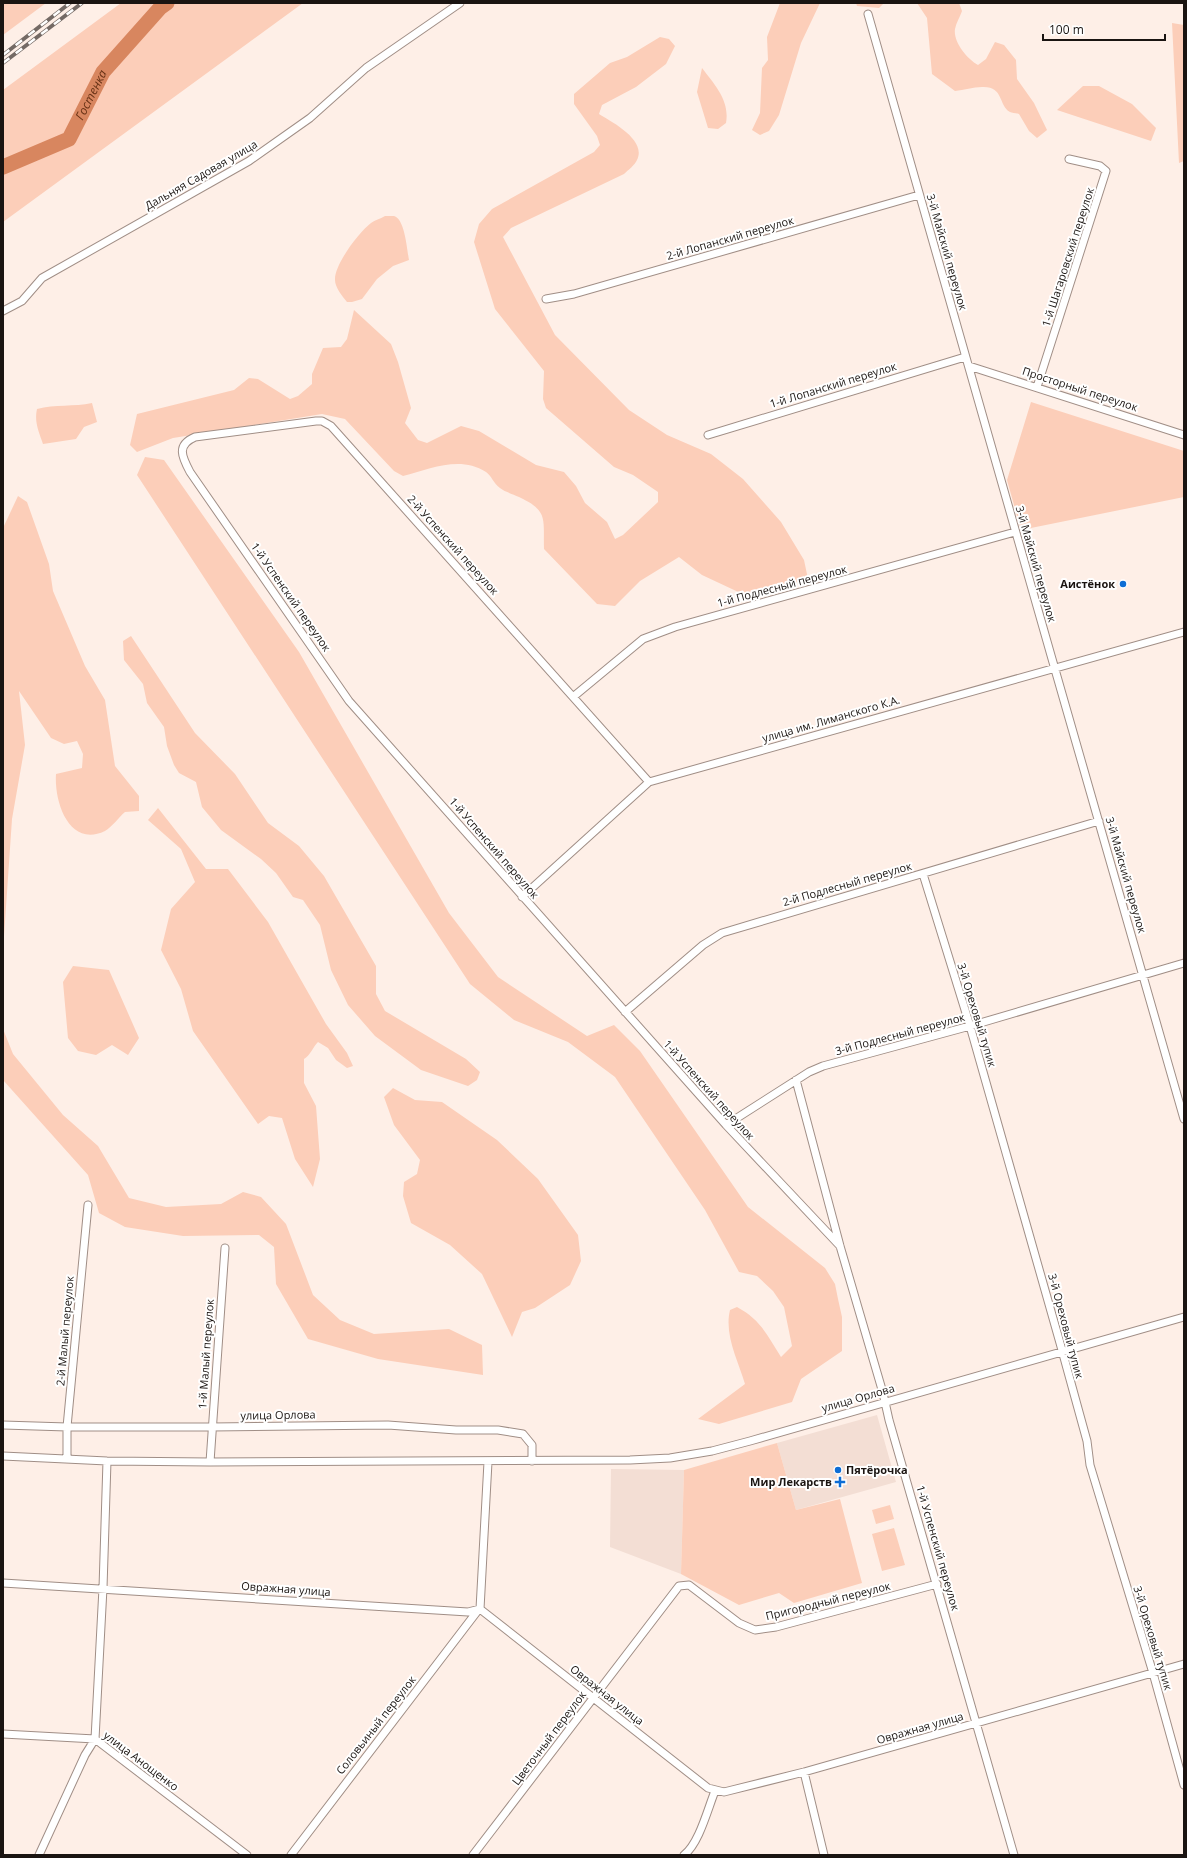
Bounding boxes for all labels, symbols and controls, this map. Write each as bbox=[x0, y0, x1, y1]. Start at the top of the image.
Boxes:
scale bar bbox=[1043, 16, 1165, 42]
text: 100 m bbox=[1049, 21, 1084, 38]
water label: Гостенка bbox=[71, 67, 111, 123]
street label: Дальняя Садовая улица bbox=[142, 136, 260, 213]
street label: 1-й Шагаровский переулок bbox=[1038, 185, 1097, 328]
street label: 3-й Майский переулок bbox=[924, 192, 971, 312]
street label: 2-й Лопанский переулок bbox=[664, 212, 796, 263]
street label: 1-й Лопанский переулок bbox=[768, 358, 898, 411]
street label: Просторный переулок bbox=[1021, 363, 1140, 414]
street label: 2-й Успенский переулок bbox=[404, 492, 502, 598]
street label: 3-й Майский переулок bbox=[1013, 504, 1060, 624]
street label: 1-й Успенский переулок bbox=[248, 539, 335, 654]
street label: 1-й Подлесный переулок bbox=[715, 561, 849, 610]
place label: Аистёнок bbox=[1060, 576, 1115, 591]
marker: Аистёнок bbox=[1118, 579, 1128, 589]
street label: улица им. Лиманского К.А. bbox=[760, 692, 902, 745]
street label: 1-й Успенский переулок bbox=[446, 794, 543, 902]
street label: 3-й Майский переулок bbox=[1103, 815, 1150, 935]
street label: 2-й Подлесный переулок bbox=[781, 858, 913, 909]
street label: 3-й Ореховый тупик bbox=[954, 961, 1001, 1069]
street label: 3-й Подлесный переулок bbox=[833, 1009, 967, 1058]
street label: 1-й Успенский переулок bbox=[660, 1037, 758, 1143]
street label: 3-й Ореховый тупик bbox=[1045, 1272, 1088, 1380]
street label: 2-й Малый переулок bbox=[52, 1275, 77, 1387]
street label: 1-й Малый переулок bbox=[194, 1298, 217, 1410]
street label: улица Орлова bbox=[820, 1380, 896, 1415]
street label: улица Орлова bbox=[240, 1406, 316, 1423]
place label: Пятёрочка bbox=[846, 1462, 908, 1477]
marker: Пятёрочка bbox=[833, 1465, 843, 1475]
place label: Мир Лекарств bbox=[750, 1474, 832, 1489]
marker: Мир Лекарств bbox=[835, 1477, 845, 1487]
street label: 1-й Успенский переулок bbox=[913, 1484, 964, 1612]
street label: Овражная улица bbox=[241, 1578, 331, 1599]
street label: Пригородный переулок bbox=[764, 1578, 892, 1623]
street label: 3-й Ореховый тупик bbox=[1130, 1584, 1177, 1692]
street label: Овражная улица bbox=[567, 1661, 647, 1728]
street label: Соловьиный переулок bbox=[332, 1672, 419, 1777]
street label: Цветочный переулок bbox=[508, 1687, 589, 1788]
street label: Овражная улица bbox=[875, 1708, 965, 1747]
street label: улица Анощенко bbox=[101, 1727, 182, 1794]

